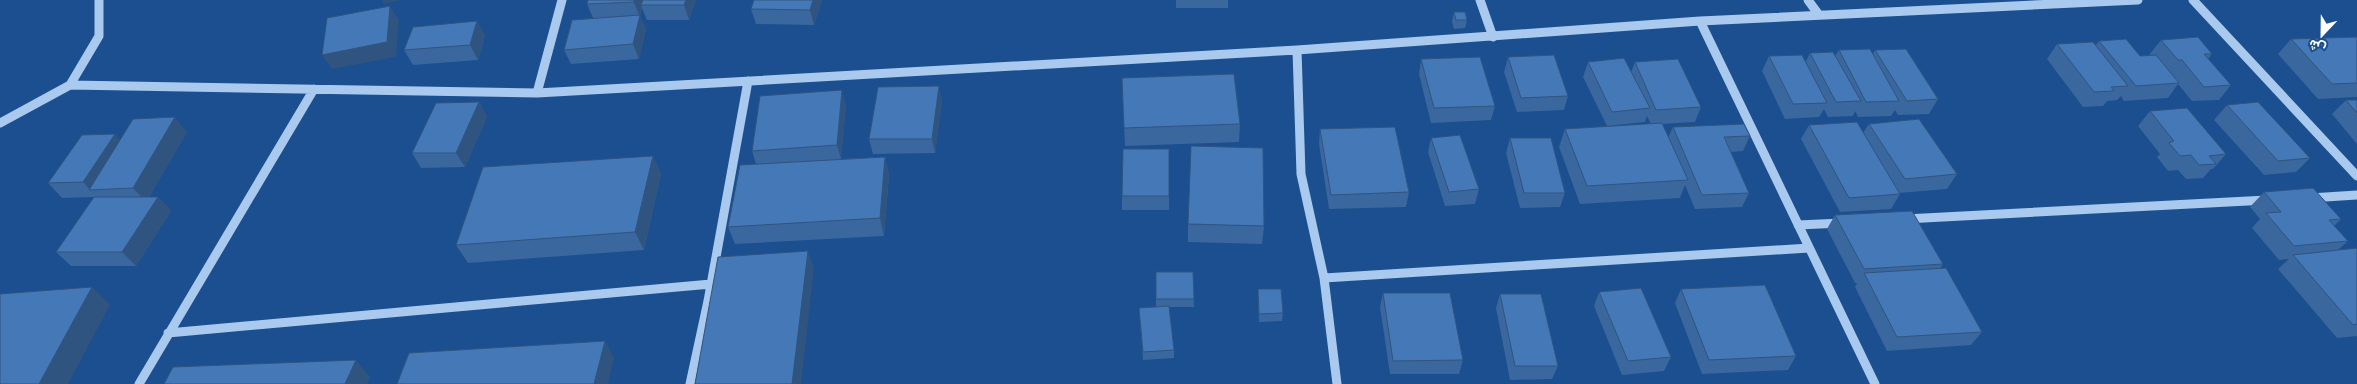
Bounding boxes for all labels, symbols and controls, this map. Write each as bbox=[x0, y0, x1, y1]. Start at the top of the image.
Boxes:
north arrow bbox=[2297, 10, 2347, 60]
text: ش bbox=[2306, 35, 2328, 59]

